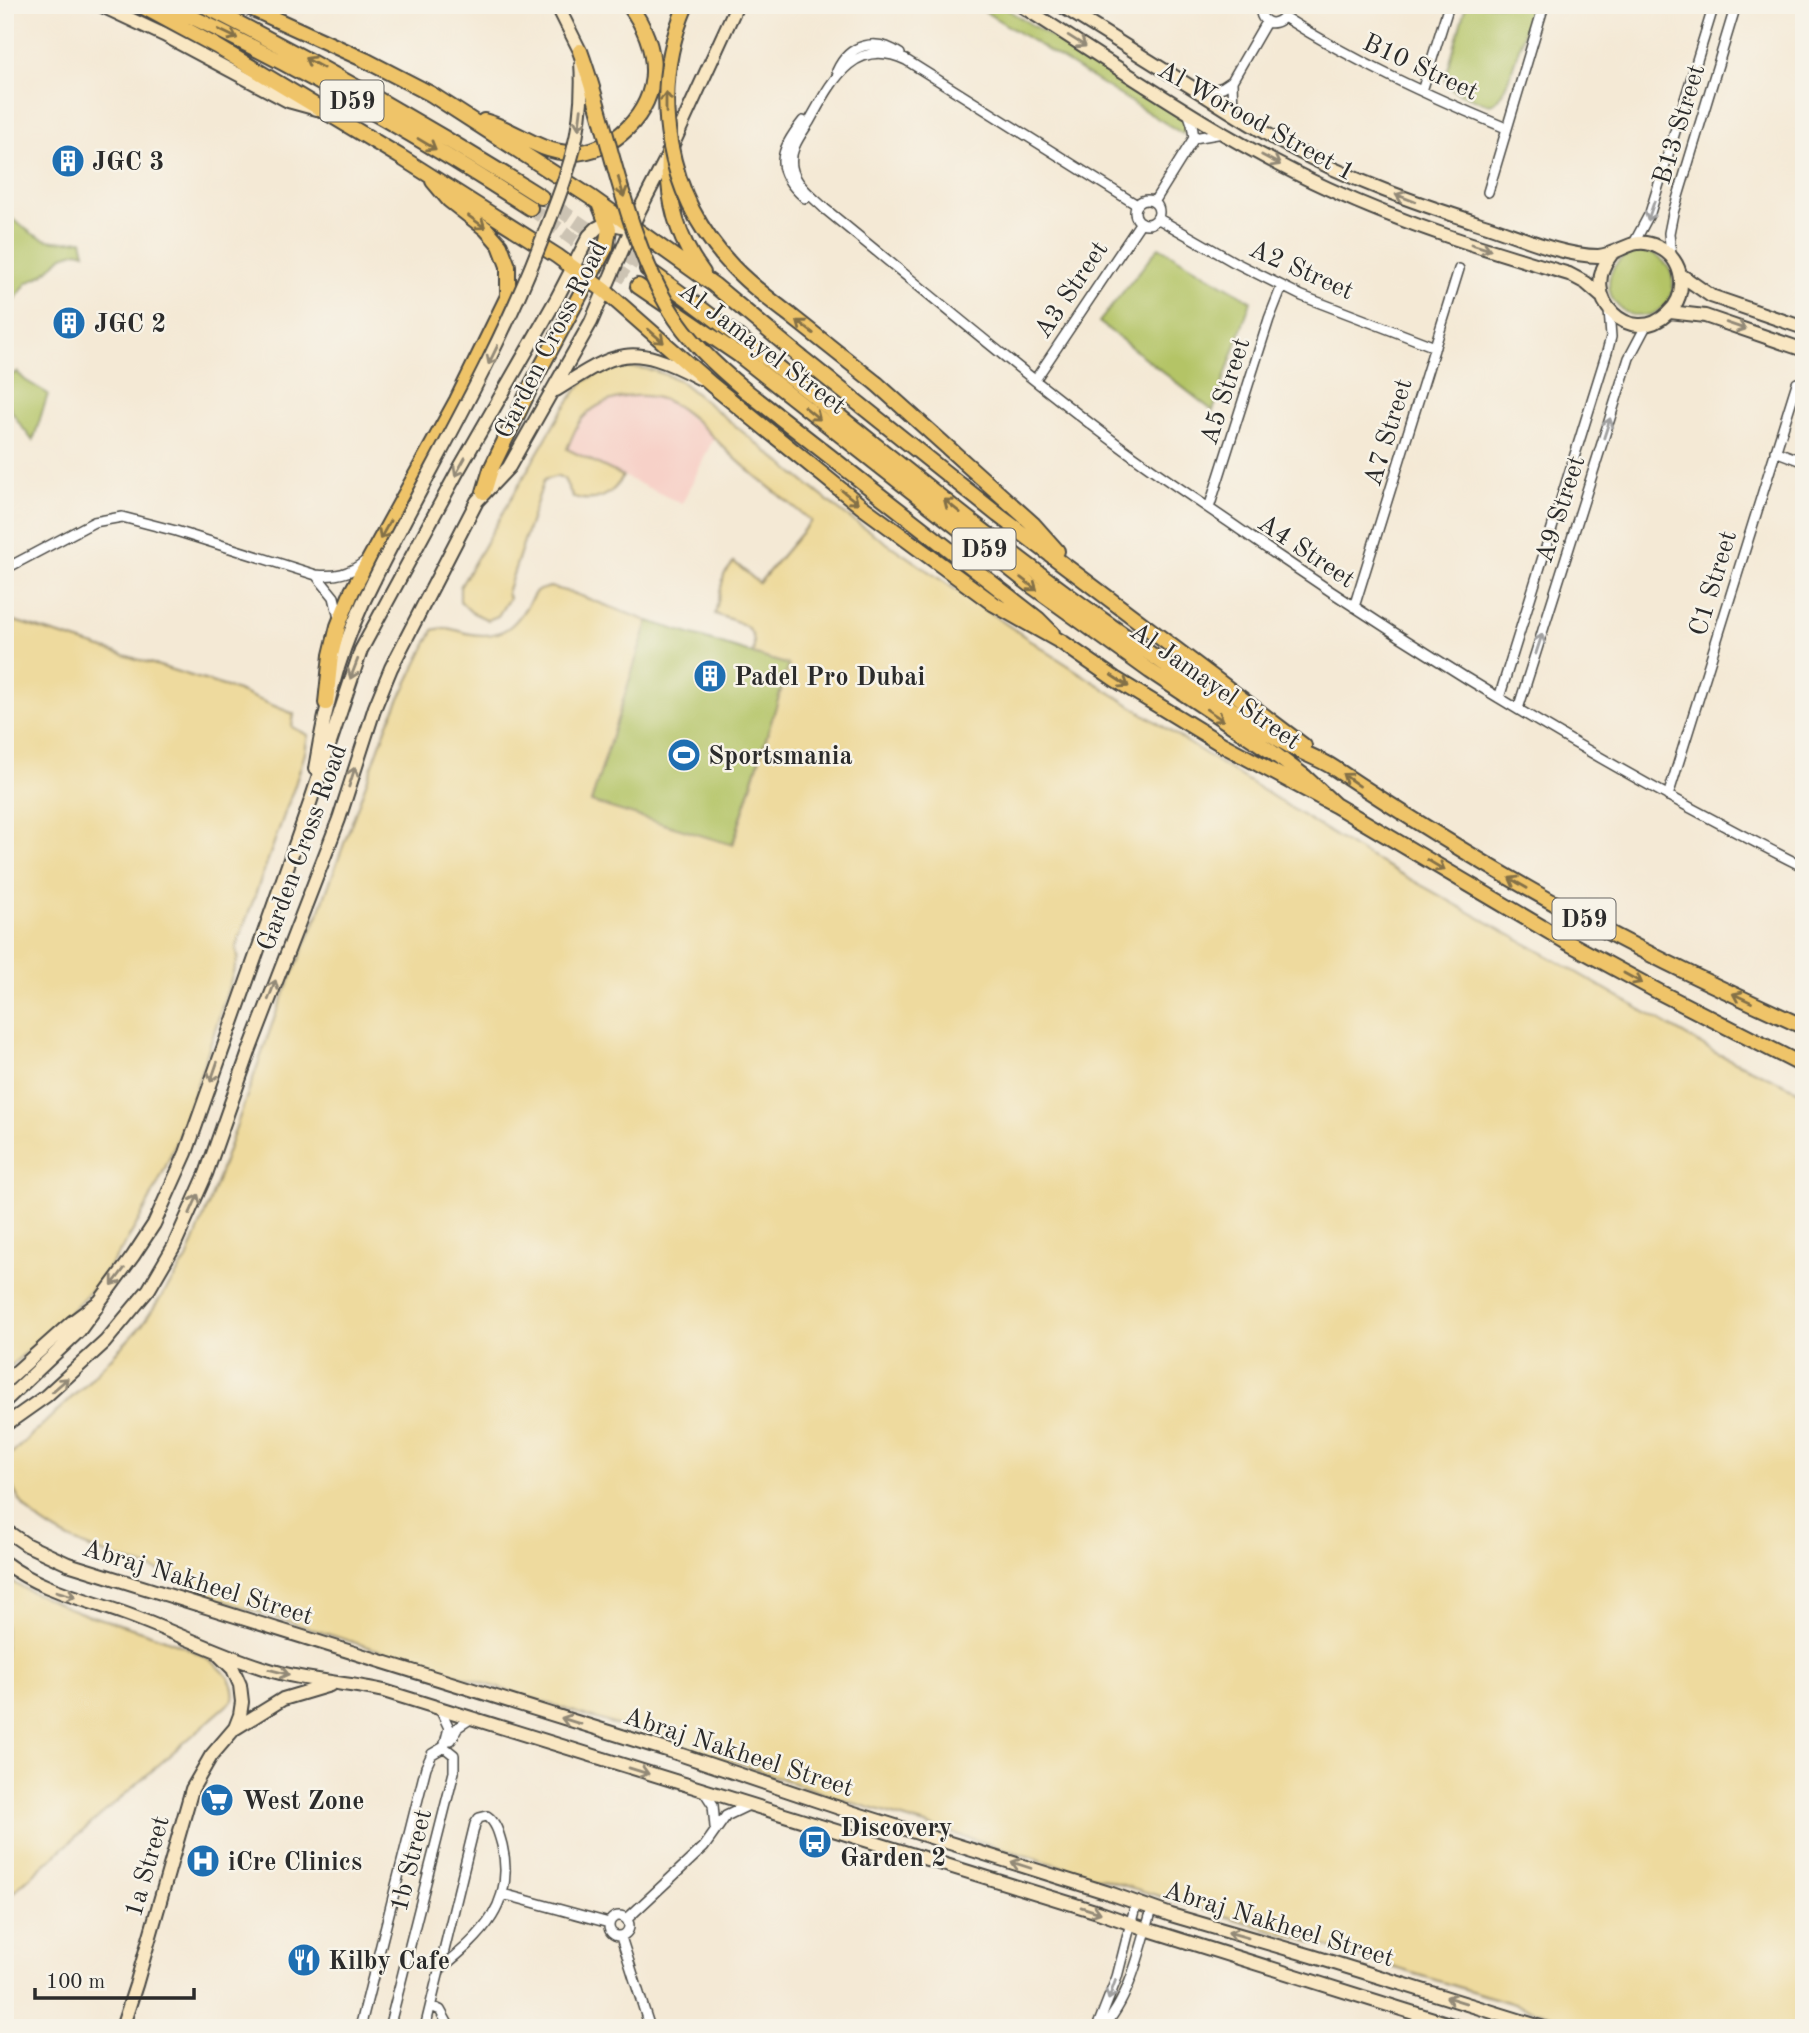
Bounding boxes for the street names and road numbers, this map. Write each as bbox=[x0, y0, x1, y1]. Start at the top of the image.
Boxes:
street label: B10 Street bbox=[1358, 30, 1482, 106]
street label: Al Worood Street 1 bbox=[1153, 57, 1359, 187]
street label: B13 Street bbox=[1649, 61, 1711, 188]
road number: D59 bbox=[320, 80, 384, 122]
street label: A2 Street bbox=[1245, 236, 1357, 305]
street label: Garden Cross Road bbox=[491, 237, 613, 443]
street label: A3 Street bbox=[1030, 237, 1114, 343]
street label: Al Jamayel Street bbox=[673, 277, 850, 420]
street label: A5 Street bbox=[1196, 335, 1255, 448]
street label: A7 Street bbox=[1360, 376, 1418, 490]
street label: A9 Street bbox=[1531, 453, 1590, 566]
street label: A4 Street bbox=[1253, 510, 1359, 594]
road number: D59 bbox=[953, 528, 1016, 570]
street label: C1 Street bbox=[1686, 528, 1742, 639]
street label: Al Jamayel Street bbox=[1125, 618, 1305, 755]
street label: Garden Cross Road bbox=[253, 741, 352, 954]
road number: D59 bbox=[1552, 898, 1616, 939]
street label: Abraj Nakheel Street bbox=[79, 1535, 316, 1630]
street label: Abraj Nakheel Street bbox=[620, 1703, 856, 1802]
street label: 1b Street bbox=[387, 1807, 437, 1914]
street label: 1a Street bbox=[121, 1813, 175, 1920]
street label: Abraj Nakheel Street bbox=[1160, 1877, 1397, 1972]

